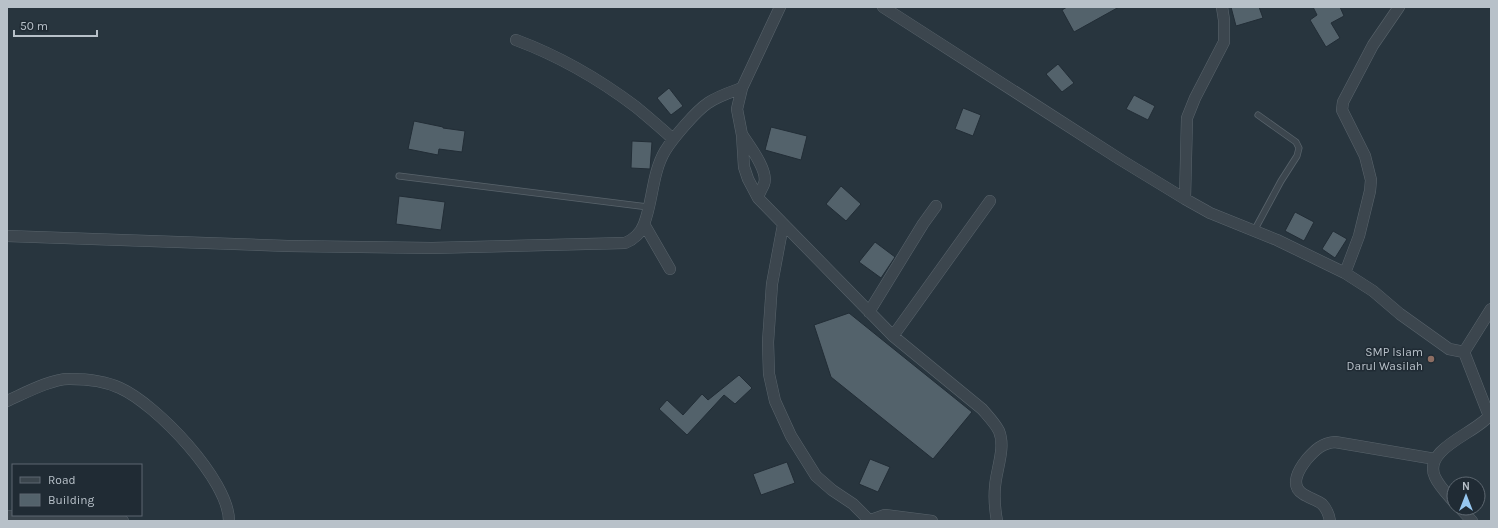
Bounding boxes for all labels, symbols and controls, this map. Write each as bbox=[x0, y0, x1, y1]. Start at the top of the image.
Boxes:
scale bar bbox=[14, 12, 97, 38]
text: 50 m bbox=[20, 19, 48, 33]
place label: SMP Islam Darul Wasilah bbox=[1347, 345, 1423, 373]
marker: SMP Islam Darul Wasilah bbox=[1426, 354, 1436, 364]
legend bbox=[12, 464, 142, 516]
text: Road bbox=[48, 473, 76, 487]
north arrow bbox=[1446, 476, 1486, 516]
text: N bbox=[1462, 480, 1470, 493]
text: Building bbox=[48, 493, 95, 507]

